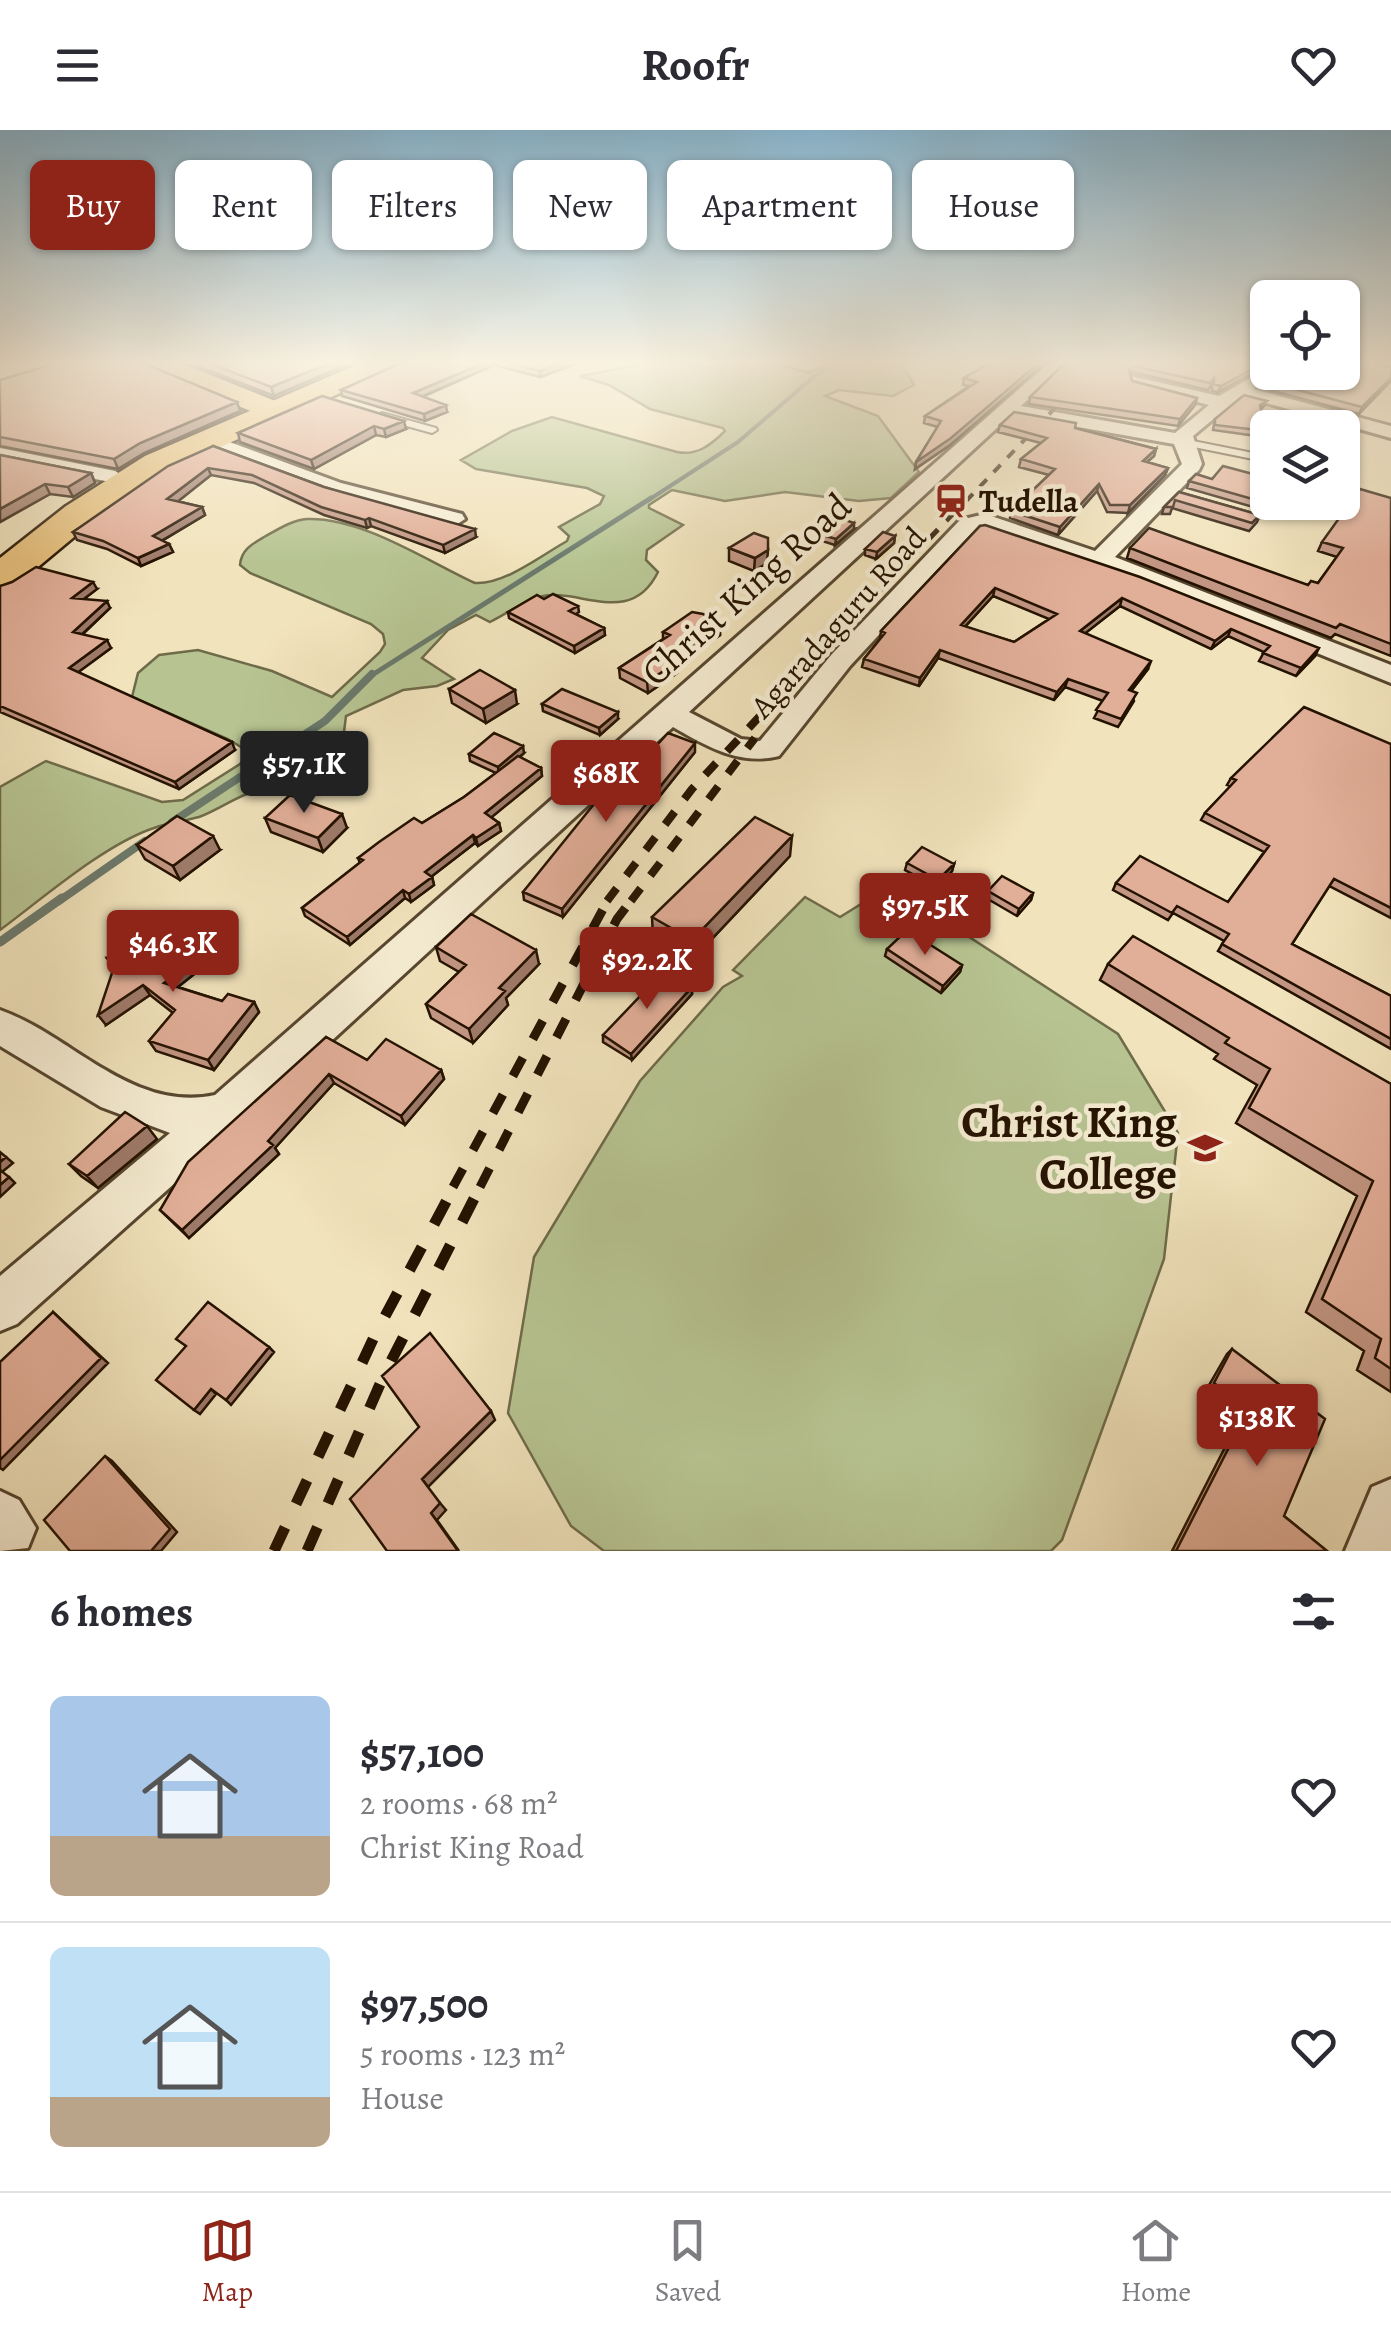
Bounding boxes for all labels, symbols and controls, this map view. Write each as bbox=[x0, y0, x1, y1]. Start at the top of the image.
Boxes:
text: Roofr bbox=[642, 34, 749, 96]
icon: menu bbox=[50, 38, 105, 93]
icon: heart bbox=[1286, 38, 1341, 93]
chip: Buy bbox=[30, 160, 155, 250]
chip: Rent bbox=[175, 160, 312, 250]
chip: Filters bbox=[332, 160, 493, 250]
chip: New bbox=[513, 160, 647, 250]
chip: Apartment bbox=[667, 160, 892, 250]
chip: House bbox=[912, 160, 1074, 250]
map controls bbox=[1250, 280, 1360, 520]
button: locate bbox=[1250, 280, 1360, 390]
button: layers bbox=[1250, 410, 1360, 520]
place label: Tudella bbox=[979, 479, 1079, 523]
street label: Christ King Road bbox=[630, 480, 863, 697]
station icon: Tudella bbox=[932, 482, 970, 520]
street label: Agaradaguru Road bbox=[739, 516, 937, 728]
pin: $57.1K bbox=[223, 731, 385, 816]
pin: $68K bbox=[547, 740, 665, 825]
text: $57.1K bbox=[262, 741, 346, 785]
text: $68K bbox=[573, 750, 639, 794]
pin: $97.5K bbox=[844, 873, 1006, 958]
text: $97.5K bbox=[882, 883, 968, 927]
pin: $46.3K bbox=[92, 910, 254, 995]
text: $46.3K bbox=[129, 920, 217, 964]
pin: $92.2K bbox=[566, 927, 728, 1012]
text: $92.2K bbox=[602, 937, 692, 981]
place label: Christ King College bbox=[961, 1091, 1177, 1205]
school or university icon: Christ King College bbox=[1186, 1129, 1224, 1167]
pin: $138K bbox=[1187, 1384, 1327, 1469]
text: $138K bbox=[1219, 1394, 1295, 1438]
text: 6 homes bbox=[50, 1583, 193, 1640]
icon: filters bbox=[1286, 1584, 1341, 1639]
text: $57,100 bbox=[360, 1724, 484, 1781]
icon: home bbox=[130, 1736, 250, 1856]
icon: heart bbox=[1286, 1769, 1341, 1824]
text: 2 rooms · 68 m² bbox=[360, 1781, 558, 1825]
text: Christ King Road bbox=[360, 1825, 584, 1869]
text: $97,500 bbox=[360, 1975, 488, 2032]
icon: home bbox=[130, 1987, 250, 2107]
icon: heart bbox=[1286, 2020, 1341, 2075]
text: 5 rooms · 123 m² bbox=[360, 2032, 565, 2076]
text: House bbox=[360, 2076, 444, 2120]
tab: Map bbox=[200, 2213, 255, 2311]
tab: Saved bbox=[655, 2213, 721, 2311]
tab: Home bbox=[1121, 2213, 1191, 2311]

